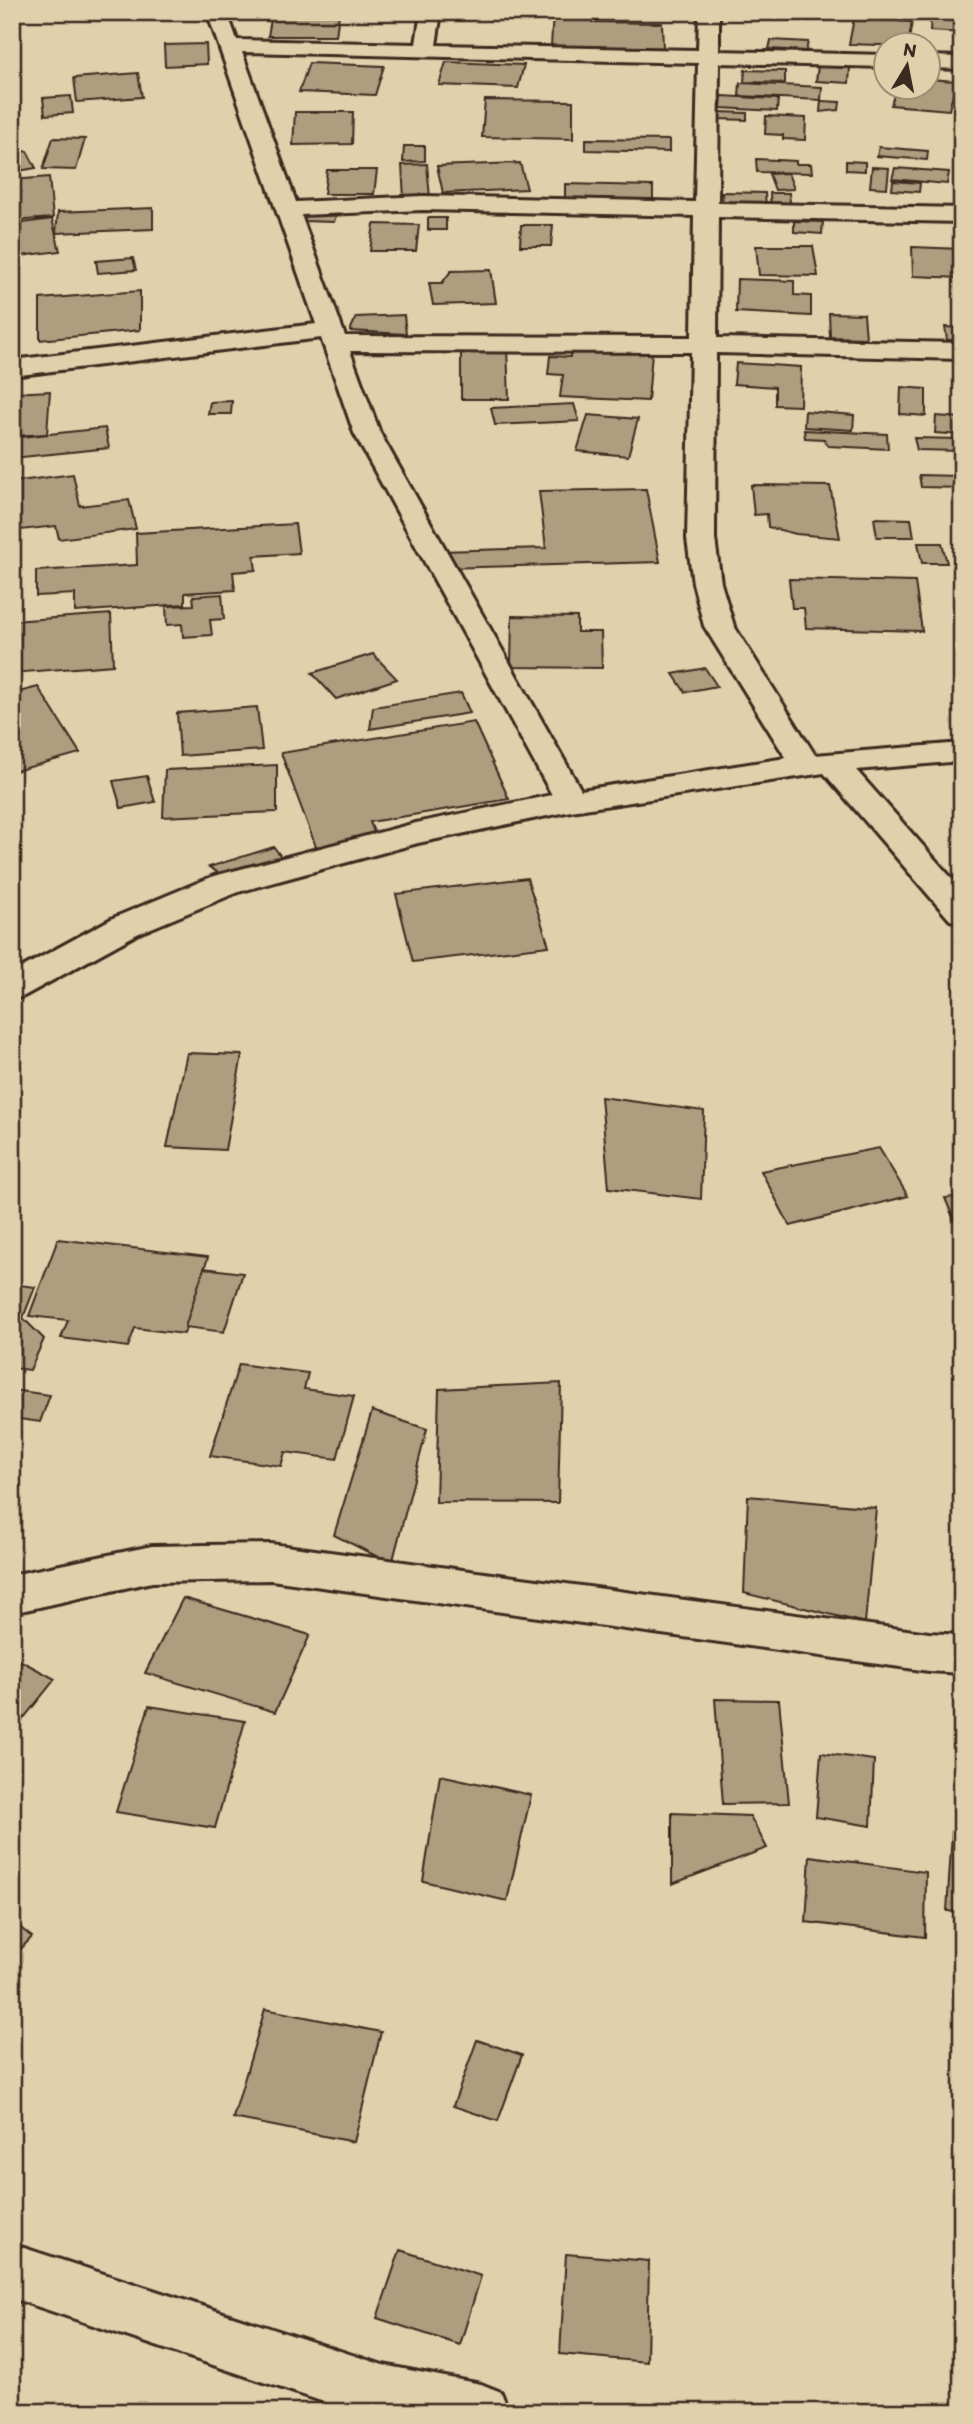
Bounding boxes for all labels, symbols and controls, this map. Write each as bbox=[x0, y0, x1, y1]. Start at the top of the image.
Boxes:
north arrow bbox=[872, 32, 942, 102]
text: N bbox=[902, 37, 918, 62]

